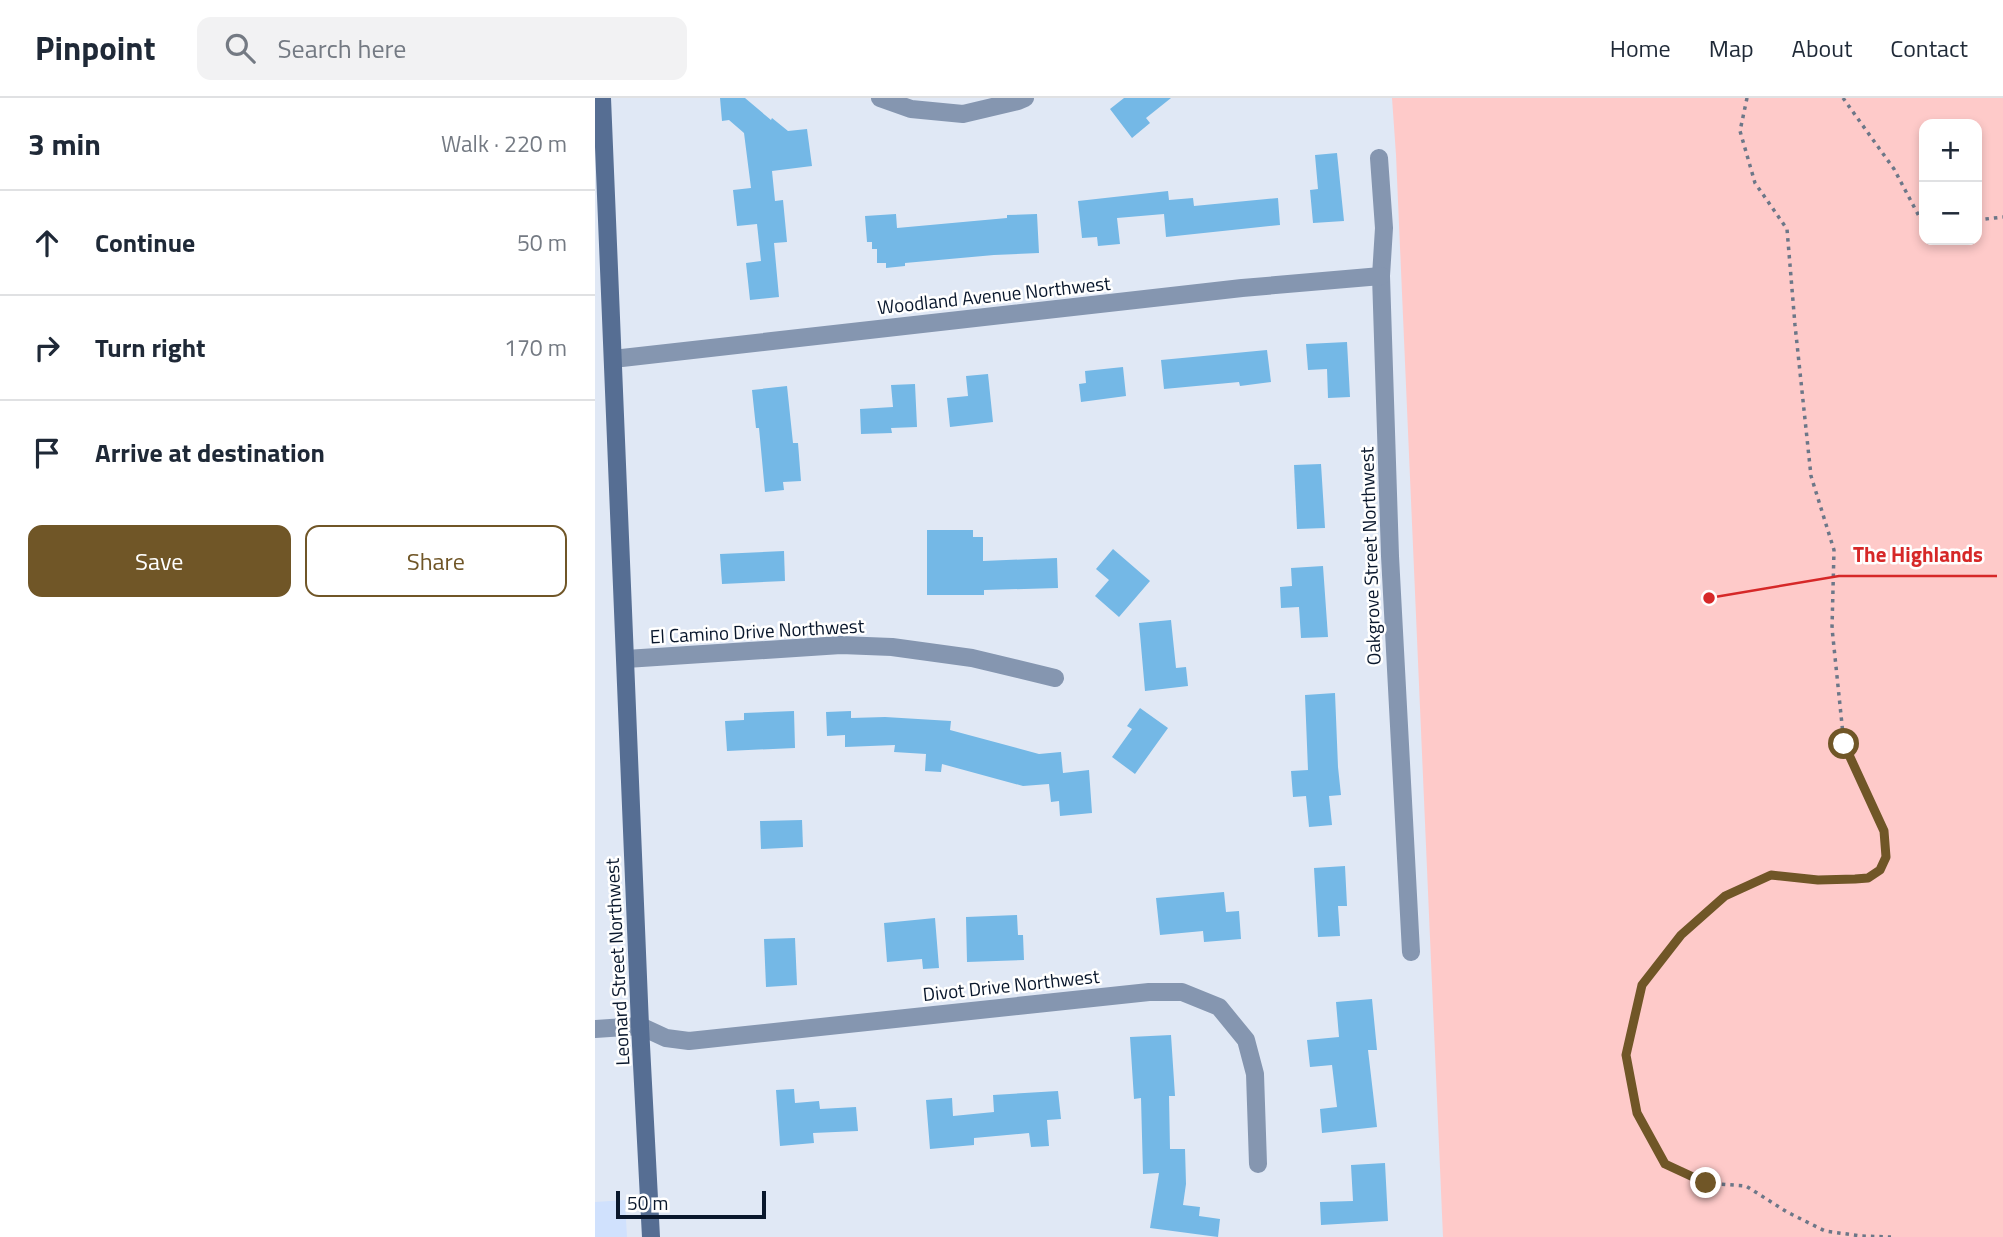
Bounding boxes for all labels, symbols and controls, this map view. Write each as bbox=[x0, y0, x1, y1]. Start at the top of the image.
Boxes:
search box bbox=[197, 17, 687, 80]
text: Pinpoint bbox=[35, 23, 155, 73]
icon: search bbox=[221, 29, 259, 67]
text: Search here bbox=[277, 29, 406, 68]
text: Home bbox=[1610, 30, 1671, 66]
text: Map bbox=[1709, 30, 1754, 66]
text: About bbox=[1792, 30, 1852, 66]
text: Contact bbox=[1890, 30, 1968, 66]
map controls bbox=[1919, 119, 1982, 245]
button: + bbox=[1919, 119, 1982, 182]
text: 3 min bbox=[28, 121, 101, 167]
text: Walk · 220 m bbox=[441, 126, 567, 161]
button: − bbox=[1919, 182, 1982, 245]
text: Continue bbox=[95, 223, 195, 262]
icon: ahead bbox=[28, 224, 66, 262]
text: 50 m bbox=[517, 225, 567, 260]
street label: Woodland Avenue Northwest bbox=[876, 268, 1112, 321]
text: Turn right bbox=[95, 328, 206, 367]
icon: right bbox=[28, 329, 66, 367]
text: 170 m bbox=[504, 330, 567, 365]
text: Arrive at destination bbox=[95, 433, 325, 472]
icon: arrive bbox=[28, 434, 66, 472]
street label: Oakgrove Street Northwest bbox=[1351, 446, 1388, 666]
button: Save bbox=[28, 525, 291, 597]
button: Share bbox=[305, 525, 567, 597]
callout: The Highlands bbox=[1839, 534, 1997, 576]
text: The Highlands bbox=[1853, 538, 1983, 570]
street label: El Camino Drive Northwest bbox=[649, 610, 865, 651]
route start bbox=[1828, 728, 1859, 759]
street label: Leonard Street Northwest bbox=[597, 857, 636, 1066]
street label: Divot Drive Northwest bbox=[921, 961, 1101, 1008]
route end bbox=[1690, 1167, 1721, 1198]
scale bar bbox=[616, 1188, 767, 1220]
text: 50 m bbox=[627, 1188, 668, 1217]

